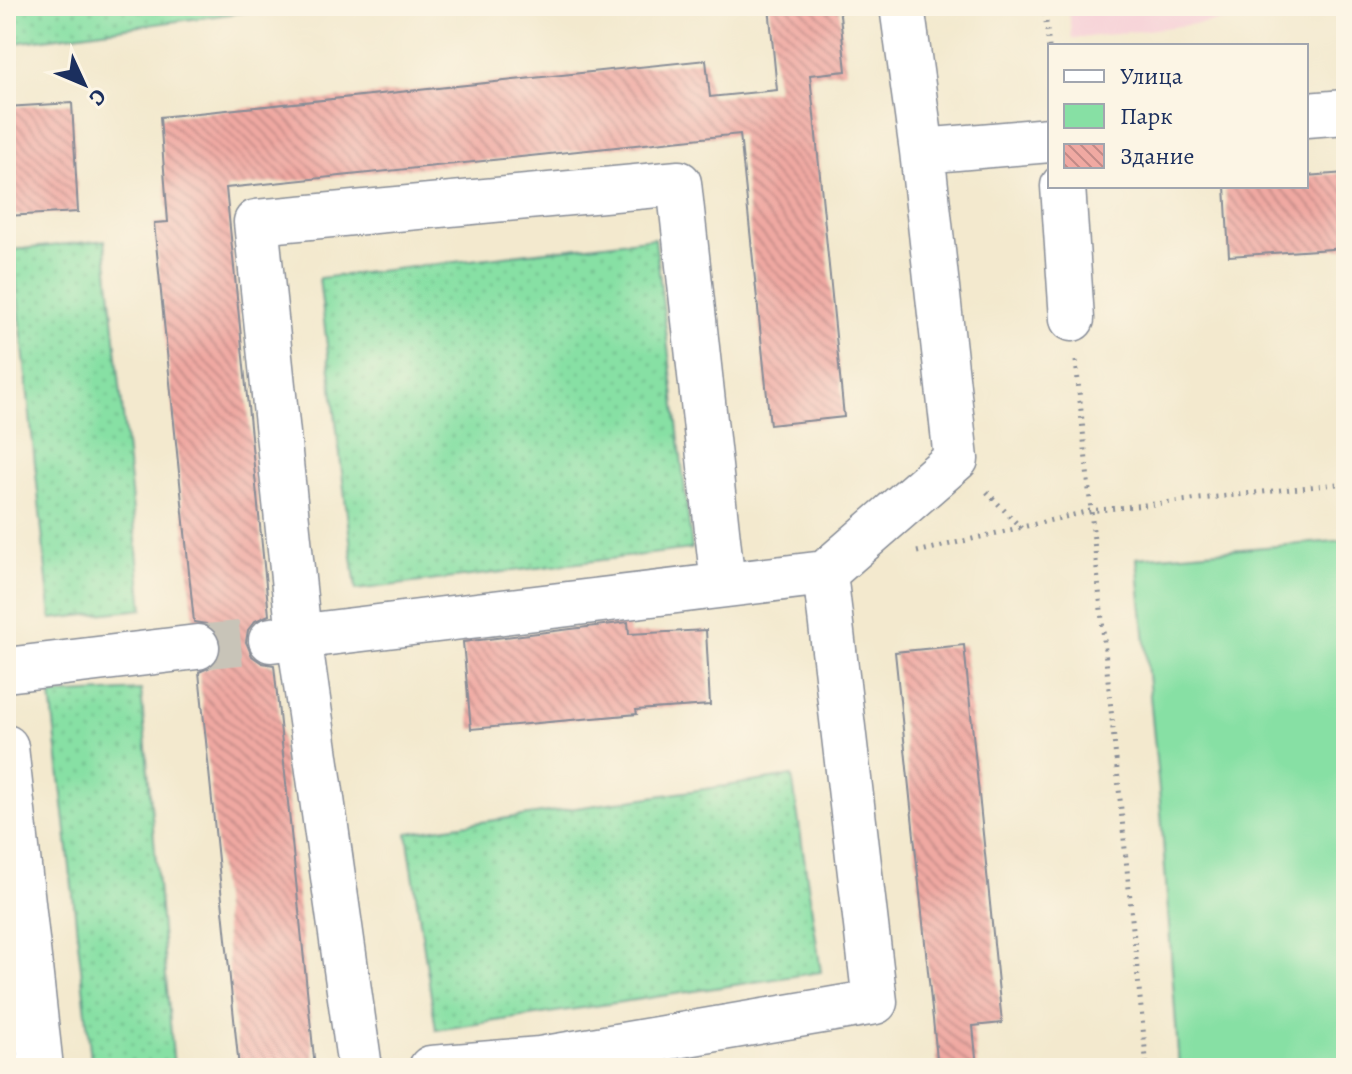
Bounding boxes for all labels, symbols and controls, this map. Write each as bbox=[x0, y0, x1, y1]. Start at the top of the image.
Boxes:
north arrow bbox=[44, 44, 124, 124]
legend bbox=[1048, 44, 1308, 188]
text: Улица bbox=[1120, 60, 1183, 92]
text: С bbox=[82, 82, 113, 112]
text: Парк bbox=[1120, 100, 1173, 132]
text: Здание bbox=[1120, 140, 1195, 172]

